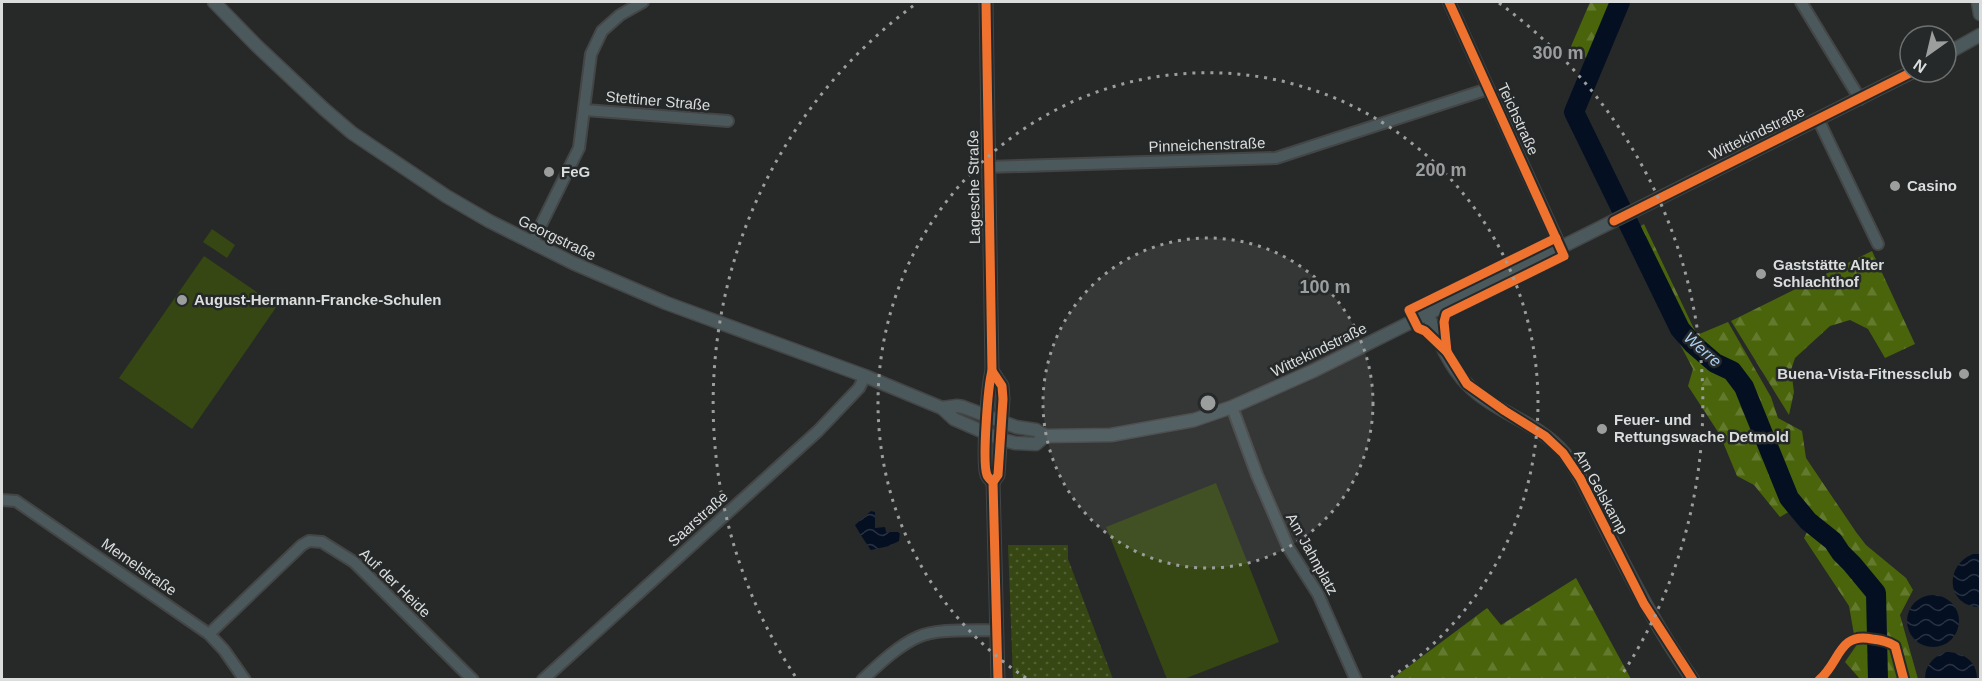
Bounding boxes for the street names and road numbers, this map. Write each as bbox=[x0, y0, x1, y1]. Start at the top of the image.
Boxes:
street label: Teichstraße bbox=[1494, 80, 1543, 158]
street label: Stettiner Straße bbox=[605, 87, 711, 114]
street label: Wittekindstraße bbox=[1706, 102, 1807, 163]
street label: Lagesche Straße bbox=[964, 130, 983, 244]
street label: Pinneichenstraße bbox=[1148, 134, 1266, 155]
street label: Georgstraße bbox=[516, 211, 599, 264]
street label: Wittekindstraße bbox=[1268, 319, 1369, 380]
street label: Am Gelskamp bbox=[1571, 446, 1632, 537]
street label: Saarstraße bbox=[664, 487, 731, 550]
street label: Am Jahnplatz bbox=[1283, 510, 1342, 598]
street label: Memelstraße bbox=[99, 535, 180, 599]
street label: Auf der Heide bbox=[356, 545, 434, 621]

